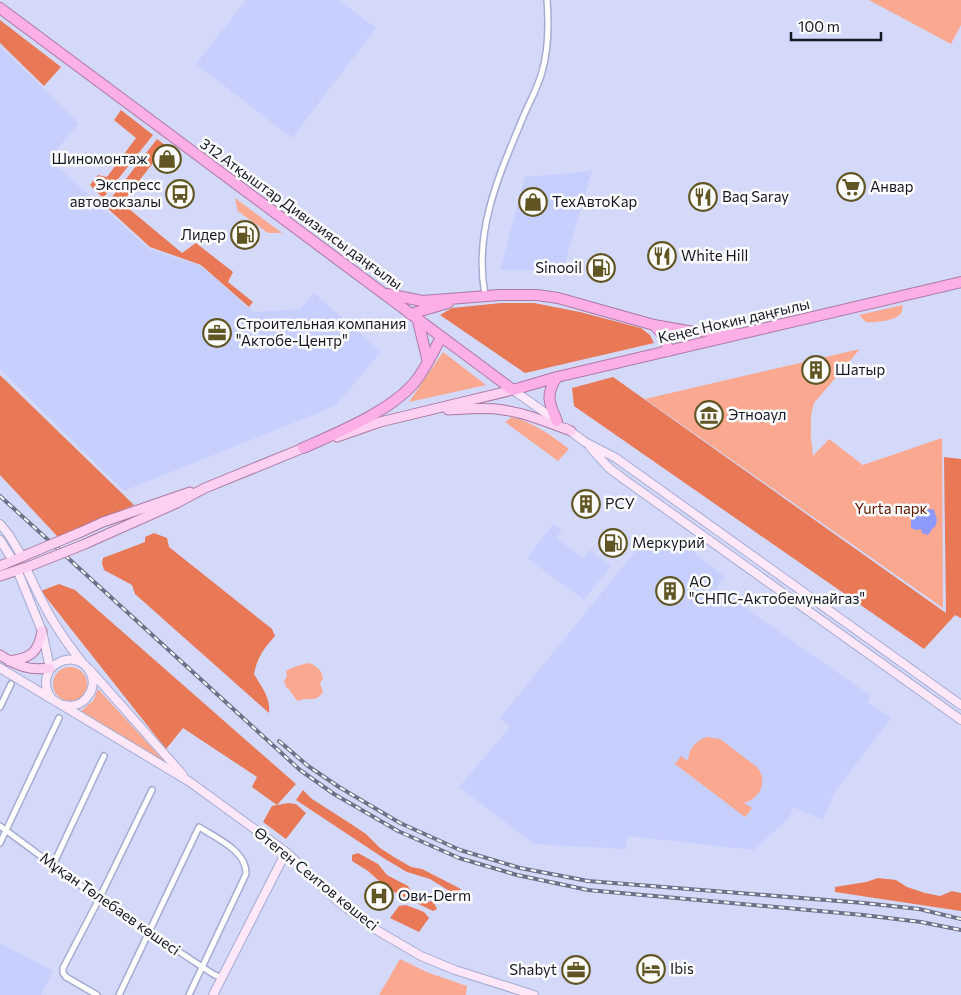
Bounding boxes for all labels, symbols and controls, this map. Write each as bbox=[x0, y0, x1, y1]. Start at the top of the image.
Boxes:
scale bar bbox=[791, 10, 881, 42]
text: 100 m bbox=[798, 17, 840, 35]
street label: 312 Атқыштар Дивизиясы даңғылы bbox=[197, 134, 406, 293]
shop icon: Шиномонтаж bbox=[152, 144, 182, 174]
place label: Шиномонтаж bbox=[51, 149, 148, 167]
supermarket icon: Анвар bbox=[836, 172, 866, 202]
place label: Экспресс автовокзалы bbox=[70, 175, 161, 210]
place label: Анвар bbox=[870, 177, 913, 195]
bus stop icon: Экспресс автовокзалы bbox=[165, 179, 195, 209]
restaurant icon: Baq Saray bbox=[688, 182, 718, 212]
shop icon: ТехАвтоКар bbox=[518, 187, 548, 217]
place label: Baq Saray bbox=[722, 187, 789, 205]
place label: ТехАвтоКар bbox=[552, 192, 637, 210]
fuel station icon: Лидер bbox=[230, 220, 260, 250]
place label: Лидер bbox=[181, 225, 226, 243]
restaurant icon: White Hill bbox=[647, 241, 677, 271]
place label: White Hill bbox=[681, 246, 748, 264]
fuel station icon: Sinooil bbox=[586, 253, 616, 283]
place label: Sinooil bbox=[535, 258, 582, 276]
street label: Кеңес Нокин даңғылы bbox=[656, 294, 811, 346]
place label: Строительная компания "Актобе-Центр" bbox=[236, 314, 406, 349]
office icon: Строительная компания "Актобе-Центр" bbox=[202, 318, 232, 348]
building icon: Шатыр bbox=[801, 355, 831, 385]
place label: Шатыр bbox=[835, 360, 885, 378]
museum icon: Этноаул bbox=[694, 400, 724, 430]
place label: Этноаул bbox=[728, 405, 786, 423]
building icon: РСУ bbox=[571, 489, 601, 519]
place label: РСУ bbox=[605, 494, 635, 512]
park label: Yurta парк bbox=[854, 499, 928, 517]
fuel station icon: Меркурий bbox=[598, 528, 628, 558]
place label: Меркурий bbox=[632, 533, 705, 551]
place label: АО "СНПС-Актобемунайгаз" bbox=[689, 572, 865, 607]
building icon: АО "СНПС-Актобемунайгаз" bbox=[655, 576, 685, 606]
street label: Өтеген Сеитов көшесі bbox=[251, 823, 382, 934]
street label: Мұқан Төлебаев көшесі bbox=[37, 848, 184, 958]
hospital icon: Ови-Derm bbox=[364, 881, 394, 911]
place label: Ови-Derm bbox=[398, 886, 471, 904]
hotel icon: Ibis bbox=[636, 954, 666, 984]
office icon: Shabyt bbox=[561, 955, 591, 985]
place label: Ibis bbox=[670, 959, 694, 977]
place label: Shabyt bbox=[509, 960, 557, 978]

